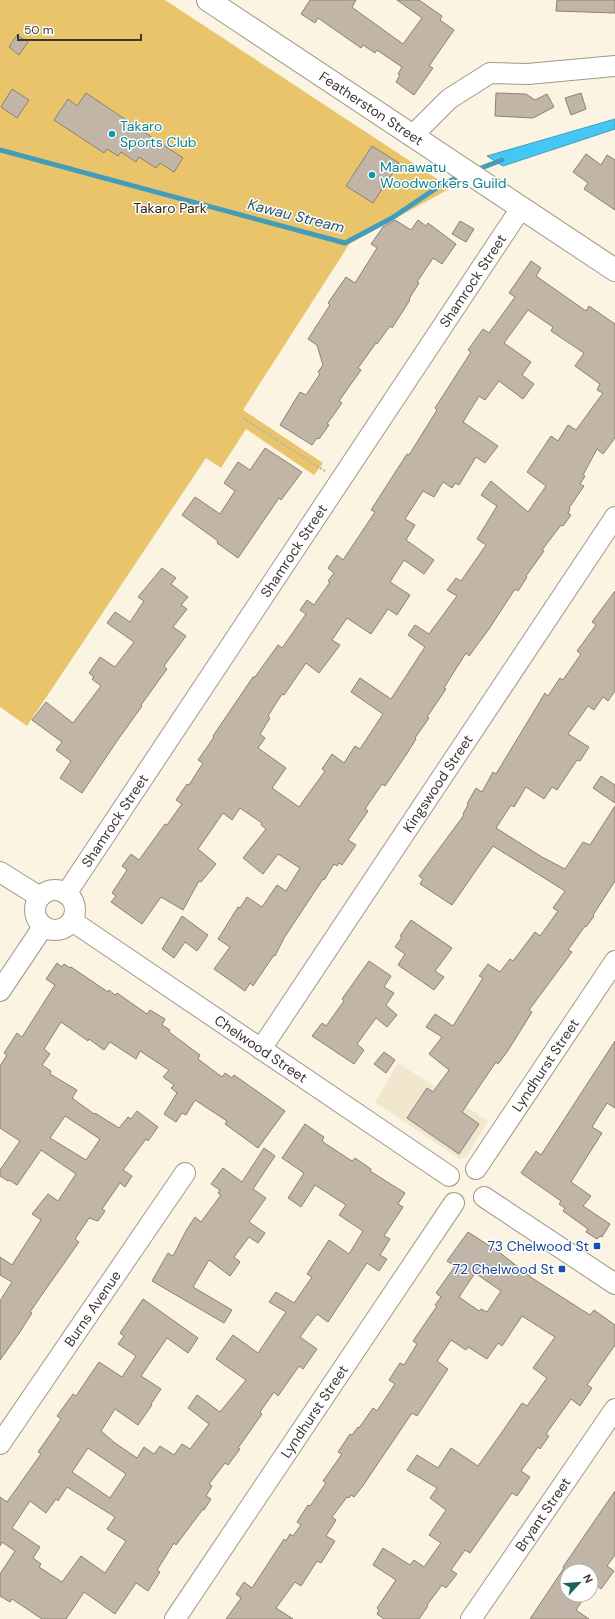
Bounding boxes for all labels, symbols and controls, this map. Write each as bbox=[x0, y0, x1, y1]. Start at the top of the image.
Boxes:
scale bar bbox=[18, 16, 141, 42]
text: 50 m bbox=[24, 22, 53, 38]
street label: Featherston Street bbox=[316, 67, 427, 149]
place label: Takaro Sports Club bbox=[120, 117, 197, 151]
marker: Takaro Sports Club bbox=[107, 129, 117, 139]
place label: Manawatu Woodworkers Guild bbox=[380, 158, 506, 192]
marker: Manawatu Woodworkers Guild bbox=[367, 170, 377, 180]
water label: Kawau Stream bbox=[245, 194, 347, 238]
park label: Takaro Park bbox=[133, 199, 207, 217]
street label: Shamrock Street bbox=[435, 231, 510, 331]
street label: Shamrock Street bbox=[256, 501, 331, 601]
street label: Kingswood Street bbox=[399, 731, 477, 836]
street label: Shamrock Street bbox=[77, 771, 152, 871]
street label: Chelwood Street bbox=[211, 1011, 311, 1087]
street label: Lyndhurst Street bbox=[508, 1015, 583, 1115]
place label: 73 Chelwood St bbox=[488, 1237, 589, 1255]
marker: 73 Chelwood St bbox=[592, 1241, 602, 1251]
place label: 72 Chelwood St bbox=[453, 1260, 554, 1278]
marker: 72 Chelwood St bbox=[557, 1264, 567, 1274]
street label: Burns Avenue bbox=[60, 1267, 125, 1350]
street label: Lyndhurst Street bbox=[277, 1361, 352, 1461]
street label: Bryant Street bbox=[511, 1474, 574, 1555]
north arrow bbox=[559, 1563, 599, 1603]
text: N bbox=[580, 1572, 596, 1585]

